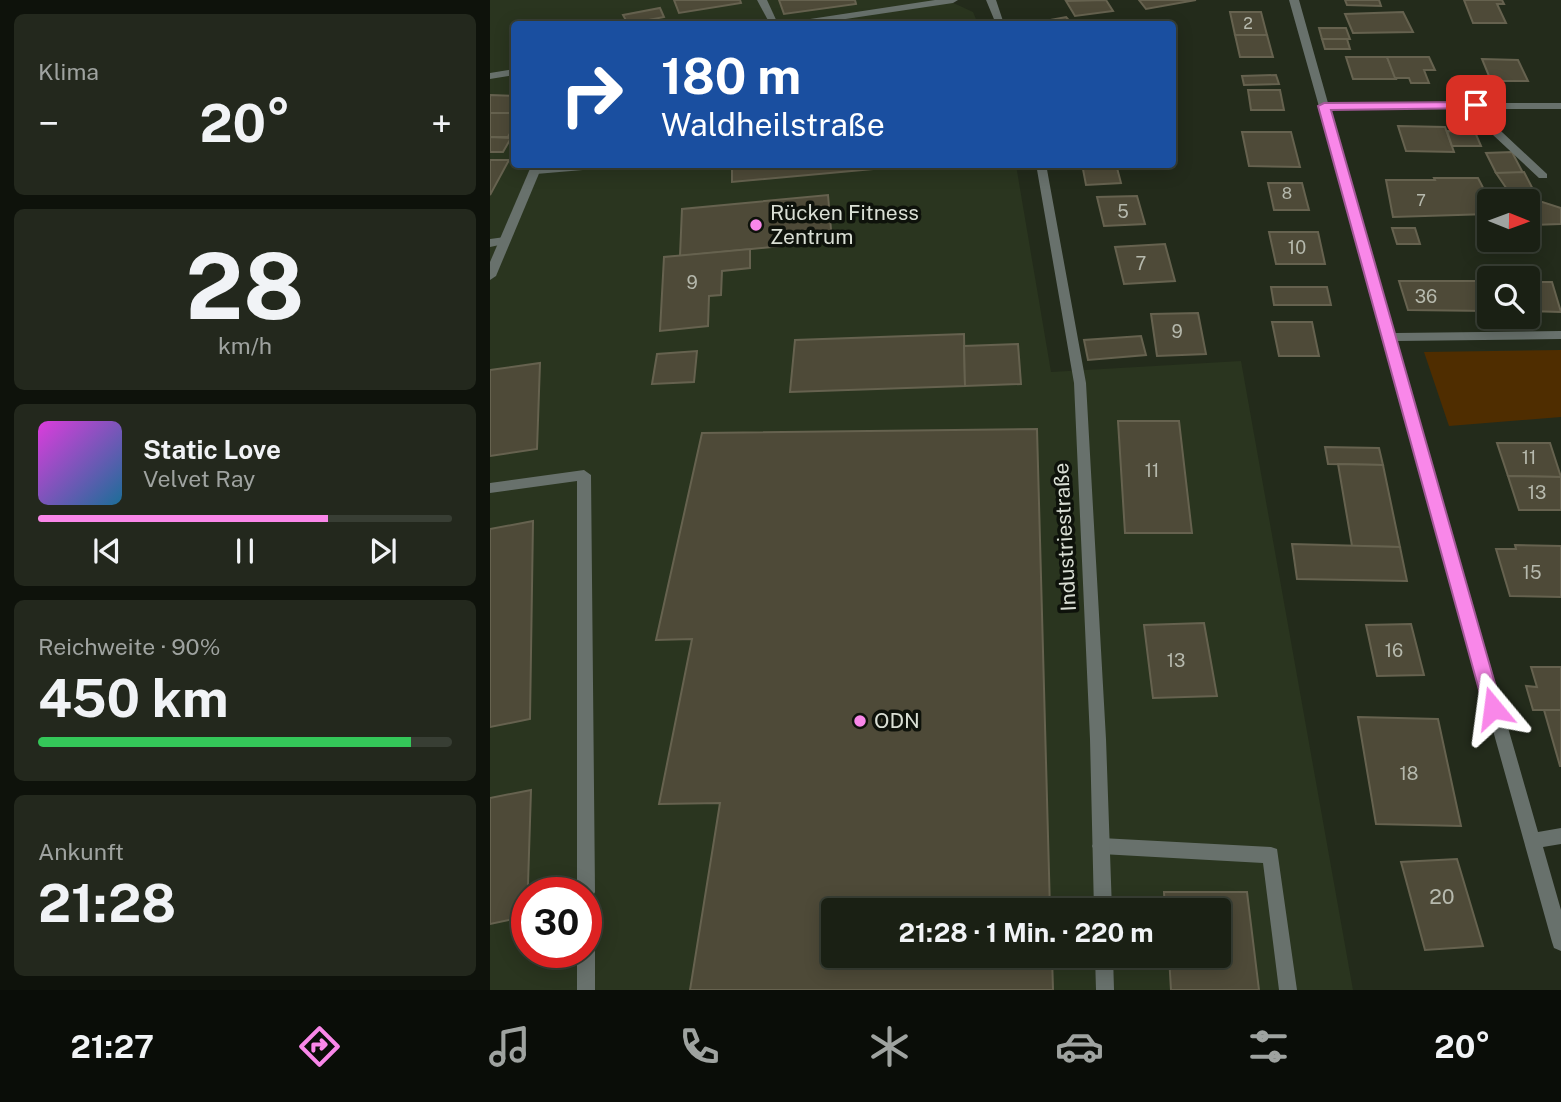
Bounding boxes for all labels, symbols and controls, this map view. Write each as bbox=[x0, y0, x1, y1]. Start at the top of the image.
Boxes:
house number: 2 bbox=[1243, 14, 1253, 33]
text: 180 m bbox=[661, 47, 801, 105]
icon: right bbox=[546, 49, 637, 140]
text: Klima bbox=[38, 58, 99, 85]
pin bbox=[1446, 75, 1506, 135]
icon: arrive bbox=[1457, 86, 1495, 124]
text: 20° bbox=[199, 93, 291, 154]
text: − bbox=[38, 101, 59, 146]
text: + bbox=[431, 101, 452, 146]
text: Waldheilstraße bbox=[661, 106, 885, 143]
house number: 8 bbox=[1282, 184, 1292, 203]
north arrow bbox=[1477, 189, 1540, 252]
map controls bbox=[1477, 189, 1540, 329]
house number: 7 bbox=[1416, 191, 1426, 210]
place label: Rücken Fitness Zentrum bbox=[770, 200, 919, 249]
house number: 5 bbox=[1117, 201, 1129, 222]
marker: Rücken Fitness Zentrum bbox=[748, 217, 764, 233]
text: 28 bbox=[186, 233, 304, 339]
house number: 10 bbox=[1288, 237, 1306, 258]
house number: 7 bbox=[1136, 253, 1146, 274]
button: search bbox=[1477, 266, 1540, 329]
house number: 9 bbox=[686, 272, 698, 293]
house number: 36 bbox=[1415, 286, 1437, 307]
house number: 9 bbox=[1171, 321, 1183, 342]
text: km/h bbox=[218, 332, 272, 359]
text: Static Love bbox=[143, 434, 281, 465]
house number: 11 bbox=[1522, 447, 1536, 468]
house number: 11 bbox=[1145, 460, 1159, 481]
street label: Industriestraße bbox=[1048, 462, 1081, 612]
text: Velvet Ray bbox=[143, 465, 255, 492]
house number: 13 bbox=[1528, 482, 1546, 503]
icon: previous bbox=[88, 532, 126, 570]
icon: pause bbox=[226, 532, 264, 570]
icon: next bbox=[364, 532, 402, 570]
house number: 15 bbox=[1523, 562, 1541, 583]
text: Reichweite · 90% bbox=[38, 633, 220, 660]
house number: 16 bbox=[1385, 640, 1403, 661]
house number: 13 bbox=[1167, 650, 1185, 671]
text: 450 km bbox=[38, 668, 229, 729]
position arrow bbox=[1456, 671, 1530, 745]
place label: ODN bbox=[874, 708, 920, 733]
marker: ODN bbox=[852, 713, 868, 729]
house number: 18 bbox=[1400, 763, 1418, 784]
text: Ankunft bbox=[38, 838, 124, 865]
text: 21:28 bbox=[38, 873, 176, 934]
speed limit sign: 30 bbox=[511, 877, 602, 968]
house number: 20 bbox=[1429, 884, 1455, 909]
text: 21:28 · 1 Min. · 220 m bbox=[898, 917, 1154, 948]
icon: directions bbox=[295, 1022, 344, 1071]
icon: music bbox=[485, 1022, 534, 1071]
icon: phone bbox=[675, 1022, 724, 1071]
icon: climate bbox=[865, 1022, 914, 1071]
icon: car bbox=[1055, 1022, 1104, 1071]
icon: filters bbox=[1244, 1022, 1293, 1071]
text: 21:27 bbox=[70, 1028, 154, 1065]
text: 20° bbox=[1434, 1028, 1490, 1065]

